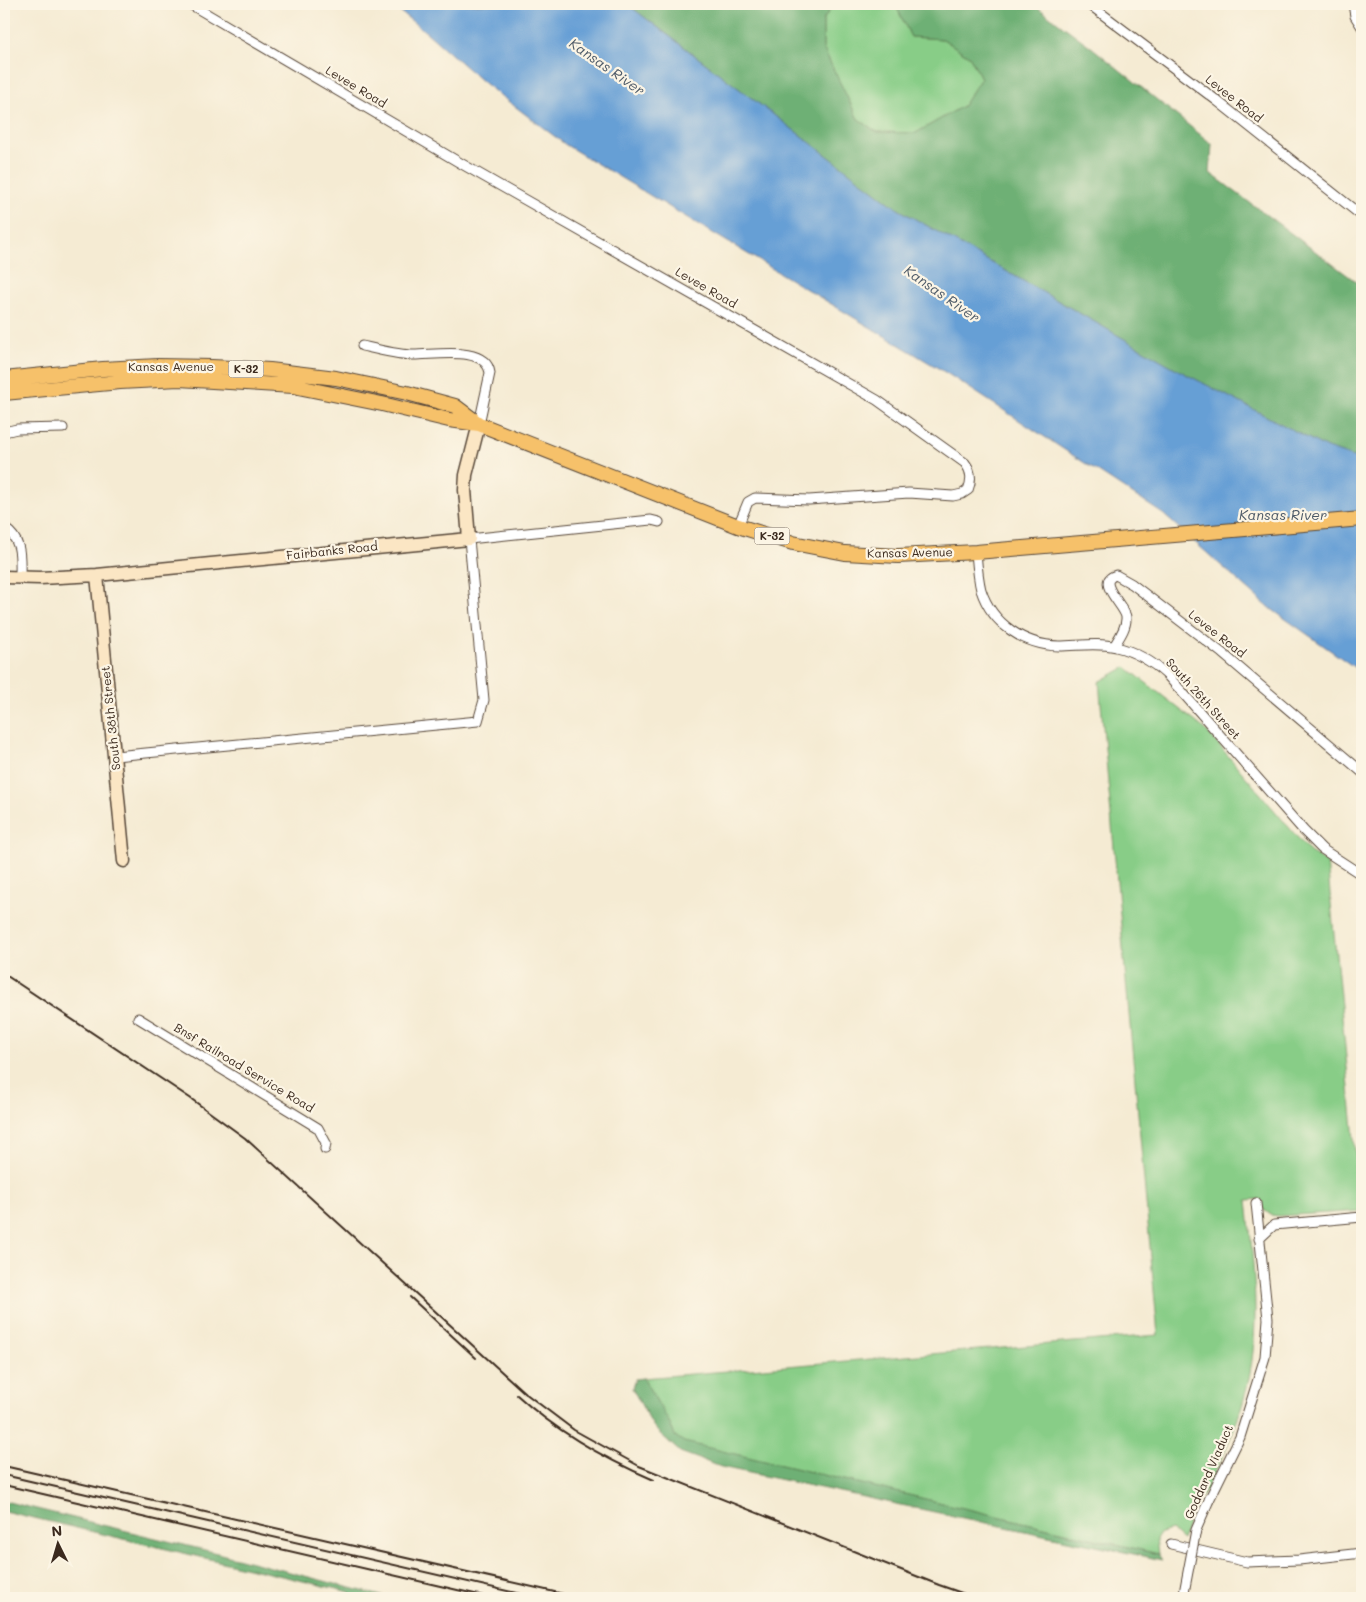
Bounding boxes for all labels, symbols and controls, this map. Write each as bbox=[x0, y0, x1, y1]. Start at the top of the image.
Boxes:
water label: Kansas River bbox=[566, 34, 649, 100]
street label: Levee Road bbox=[323, 62, 390, 111]
street label: Levee Road bbox=[1203, 71, 1267, 126]
water label: Kansas River bbox=[901, 261, 984, 327]
street label: Levee Road bbox=[673, 263, 741, 311]
street label: Kansas Avenue bbox=[128, 358, 214, 374]
road number: K-32 bbox=[228, 360, 264, 378]
water label: Kansas River bbox=[1239, 505, 1327, 524]
road number: K-32 bbox=[754, 528, 790, 544]
street label: Fairbanks Road bbox=[286, 537, 379, 563]
street label: Kansas Avenue bbox=[867, 543, 953, 561]
street label: Levee Road bbox=[1186, 606, 1250, 661]
street label: South 26th Street bbox=[1163, 654, 1245, 742]
street label: South 38th Street bbox=[97, 665, 123, 771]
street label: Bnsf Railroad Service Road bbox=[171, 1019, 318, 1116]
street label: Goddard Viaduct bbox=[1180, 1422, 1236, 1521]
north arrow bbox=[32, 1520, 82, 1570]
text: N bbox=[51, 1521, 63, 1540]

